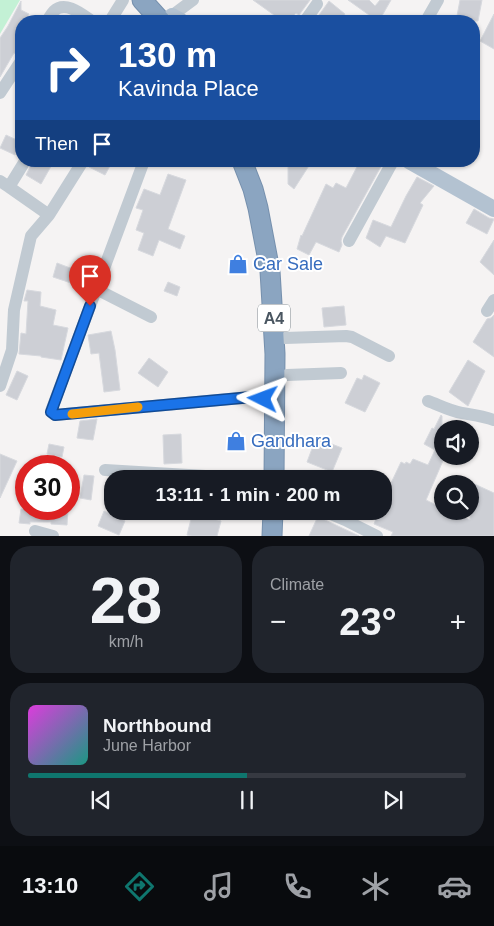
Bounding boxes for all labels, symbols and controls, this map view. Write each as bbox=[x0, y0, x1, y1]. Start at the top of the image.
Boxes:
icon: right bbox=[35, 35, 100, 100]
text: 130 m bbox=[118, 35, 217, 74]
text: Kavinda Place bbox=[118, 76, 259, 101]
icon: arrive bbox=[88, 130, 116, 158]
text: Then bbox=[35, 133, 78, 154]
shop icon: Car Sale bbox=[227, 253, 249, 275]
place label: Car Sale bbox=[253, 254, 323, 274]
pin bbox=[69, 255, 111, 306]
icon: arrive bbox=[76, 262, 104, 290]
road number: A4 bbox=[258, 304, 290, 332]
position arrow bbox=[236, 372, 288, 424]
map controls bbox=[434, 420, 479, 520]
button: sound bbox=[434, 420, 479, 465]
shop icon: Gandhara bbox=[225, 430, 247, 452]
place label: Gandhara bbox=[251, 431, 332, 451]
speed limit sign: 30 bbox=[15, 455, 80, 520]
button: search bbox=[434, 475, 479, 520]
text: 13:11 · 1 min · 200 m bbox=[156, 484, 340, 505]
text: 28 bbox=[90, 564, 162, 637]
text: Climate bbox=[270, 576, 324, 593]
text: 23° bbox=[339, 601, 397, 643]
text: − bbox=[270, 606, 286, 637]
text: + bbox=[450, 606, 466, 637]
text: km/h bbox=[109, 633, 143, 650]
text: Northbound bbox=[103, 715, 212, 736]
text: June Harbor bbox=[103, 737, 191, 754]
icon: previous bbox=[87, 786, 115, 814]
icon: pause bbox=[233, 786, 261, 814]
icon: next bbox=[379, 786, 407, 814]
icon: directions bbox=[122, 869, 157, 904]
icon: music bbox=[201, 869, 236, 904]
icon: phone bbox=[280, 869, 315, 904]
icon: climate bbox=[358, 869, 393, 904]
icon: car bbox=[437, 869, 472, 904]
text: 13:10 bbox=[22, 873, 78, 898]

